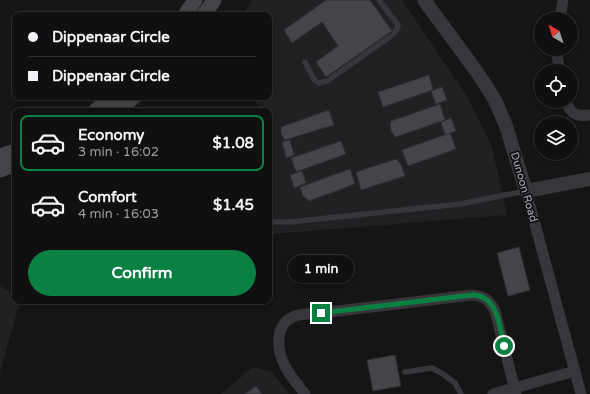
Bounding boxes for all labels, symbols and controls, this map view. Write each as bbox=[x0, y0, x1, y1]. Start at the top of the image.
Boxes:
north arrow bbox=[534, 12, 578, 56]
map controls bbox=[534, 12, 578, 160]
text: Dippenaar Circle bbox=[52, 28, 170, 46]
button: locate bbox=[534, 64, 578, 108]
text: Dippenaar Circle bbox=[52, 67, 170, 85]
button: layers bbox=[534, 116, 578, 160]
icon: car bbox=[30, 125, 66, 161]
text: Economy bbox=[78, 126, 144, 144]
text: $1.08 bbox=[213, 134, 254, 152]
text: 3 min · 16:02 bbox=[78, 144, 159, 160]
street label: Dunoon Road bbox=[508, 151, 540, 224]
icon: car bbox=[30, 187, 66, 223]
text: Comfort bbox=[78, 188, 137, 206]
text: $1.45 bbox=[213, 196, 254, 214]
text: 4 min · 16:03 bbox=[78, 206, 159, 222]
button: Confirm bbox=[28, 250, 256, 296]
callout: 1 min bbox=[288, 255, 354, 283]
text: 1 min bbox=[304, 261, 338, 277]
route end bbox=[312, 304, 330, 322]
route start bbox=[495, 337, 513, 355]

